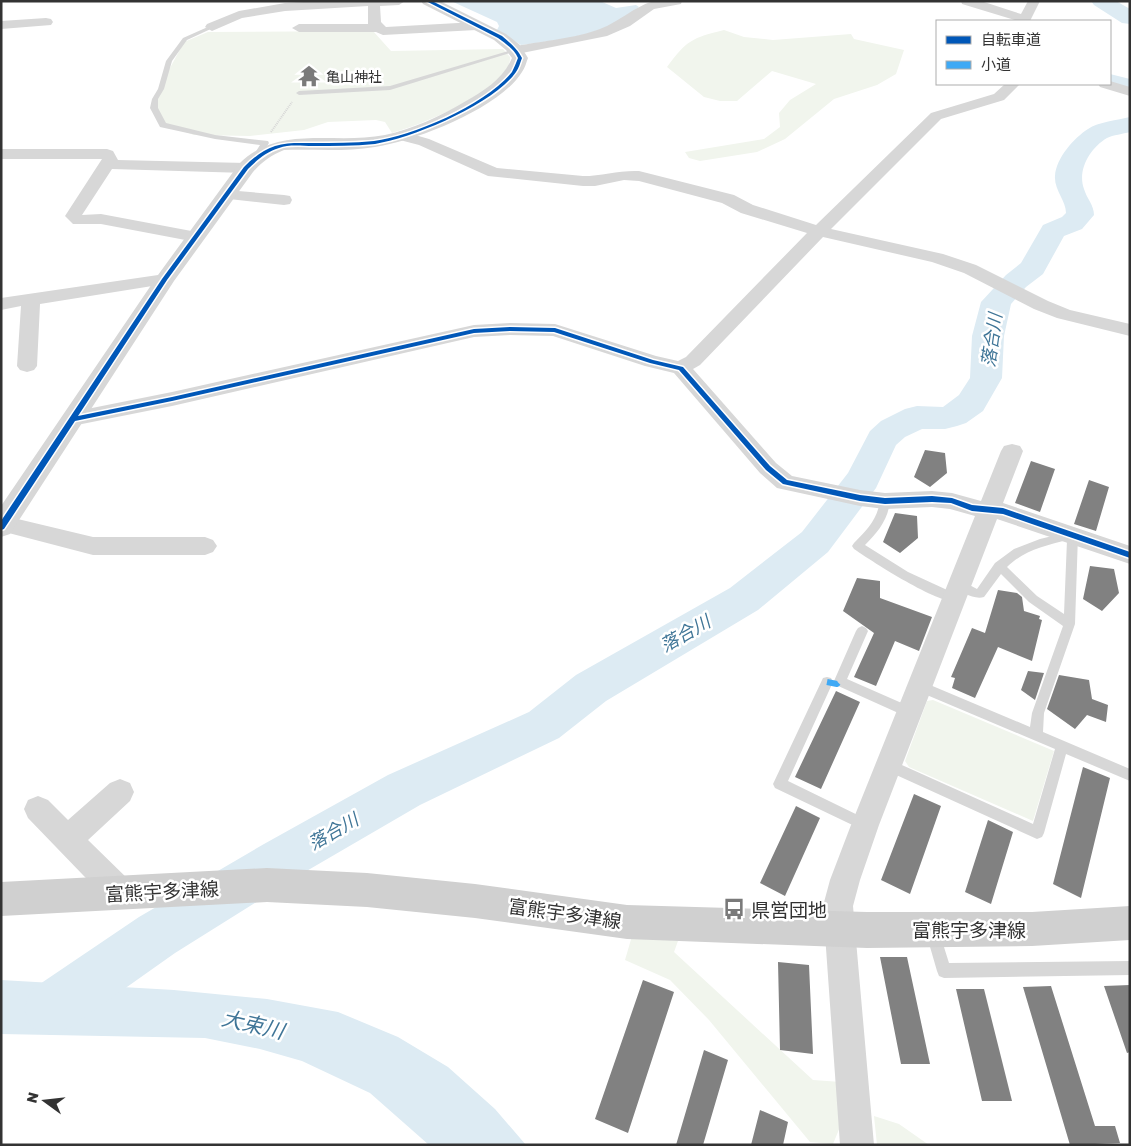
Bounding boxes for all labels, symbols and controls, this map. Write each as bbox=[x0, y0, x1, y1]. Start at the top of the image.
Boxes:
legend bbox=[936, 20, 1111, 85]
text: 自転車道 bbox=[981, 30, 1041, 48]
text: 小道 bbox=[981, 55, 1011, 73]
temple icon: 亀山神社 bbox=[296, 63, 322, 89]
place label: 亀山神社 bbox=[326, 68, 382, 85]
water label: 落合川 bbox=[976, 310, 1006, 368]
water label: 落合川 bbox=[656, 609, 716, 656]
water label: 落合川 bbox=[304, 807, 364, 854]
street label: 富熊宇多津線 bbox=[104, 877, 220, 905]
street label: 富熊宇多津線 bbox=[507, 894, 623, 932]
bus stop icon: 県営団地 bbox=[721, 896, 747, 922]
place label: 県営団地 bbox=[751, 898, 827, 921]
street label: 富熊宇多津線 bbox=[912, 918, 1026, 941]
water label: 大束川 bbox=[219, 1004, 289, 1044]
north arrow bbox=[20, 1076, 70, 1126]
text: N bbox=[22, 1090, 42, 1105]

